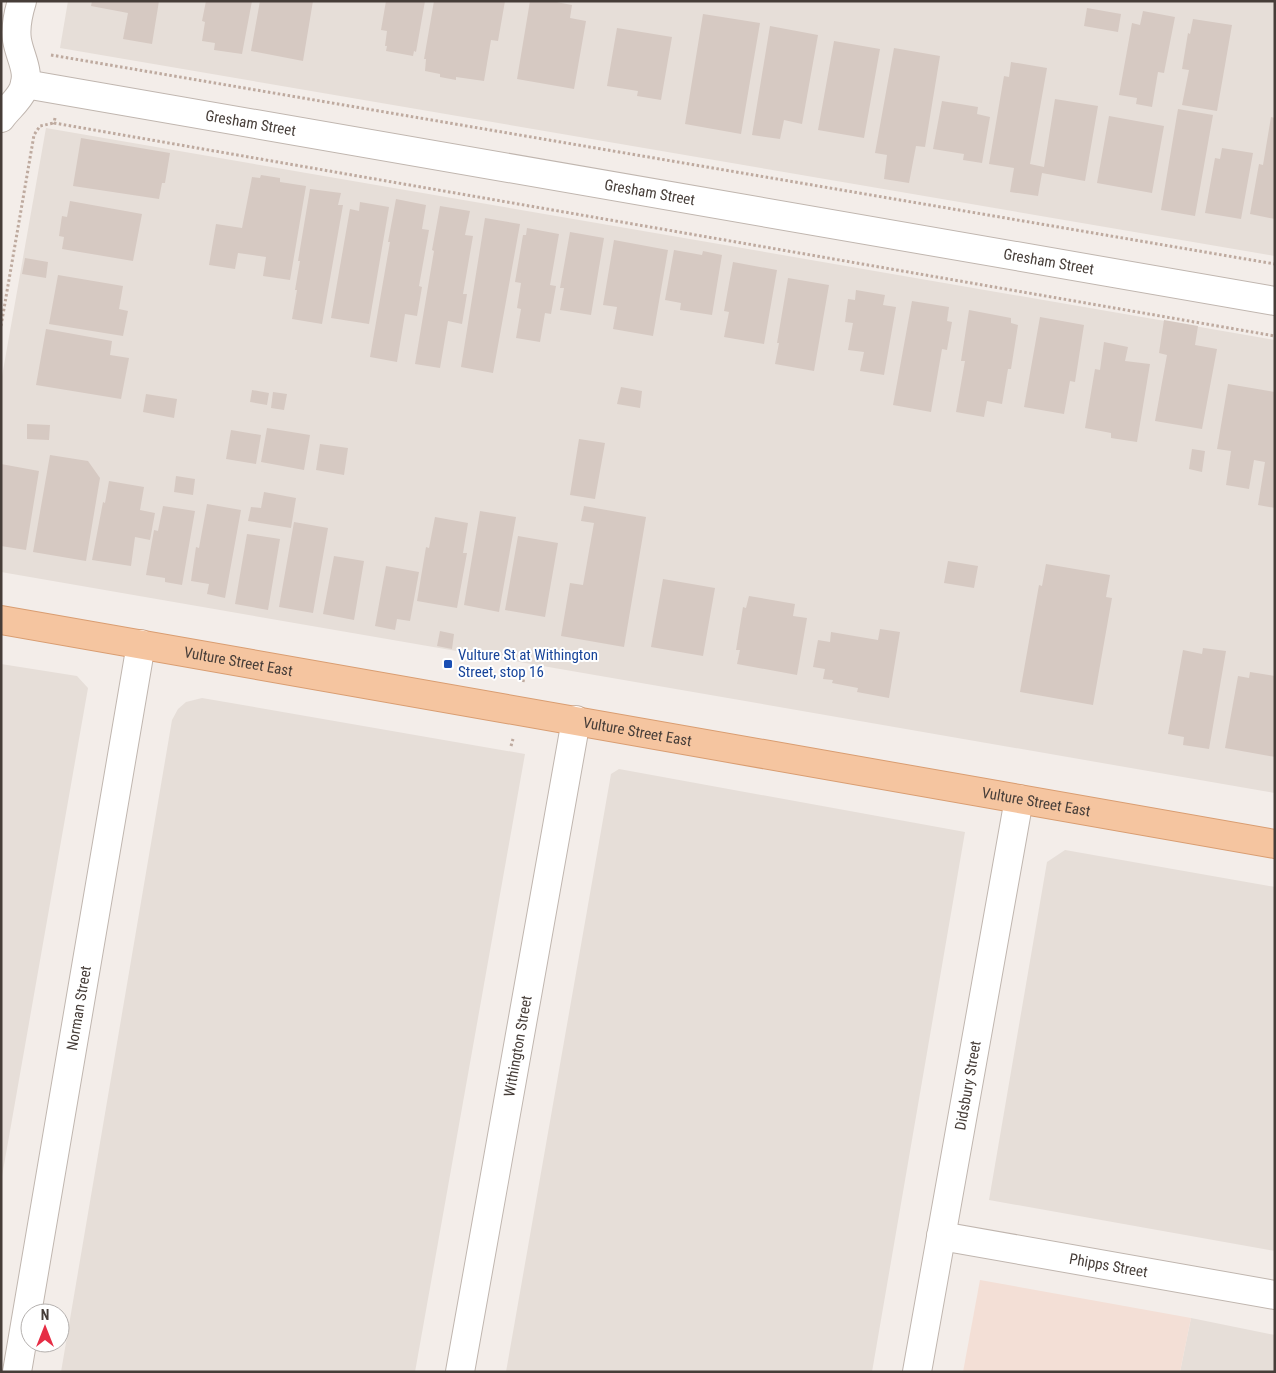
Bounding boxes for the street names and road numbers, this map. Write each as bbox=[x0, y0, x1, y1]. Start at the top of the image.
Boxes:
street label: Gresham Street bbox=[204, 106, 297, 140]
street label: Gresham Street bbox=[603, 176, 696, 209]
street label: Gresham Street bbox=[1002, 245, 1095, 278]
street label: Vulture Street East bbox=[183, 643, 294, 680]
street label: Vulture Street East bbox=[581, 713, 693, 750]
street label: Vulture Street East bbox=[980, 784, 1092, 820]
street label: Norman Street bbox=[63, 964, 95, 1052]
street label: Withington Street bbox=[500, 994, 536, 1098]
street label: Didsbury Street bbox=[951, 1039, 985, 1132]
street label: Phipps Street bbox=[1068, 1250, 1149, 1281]

